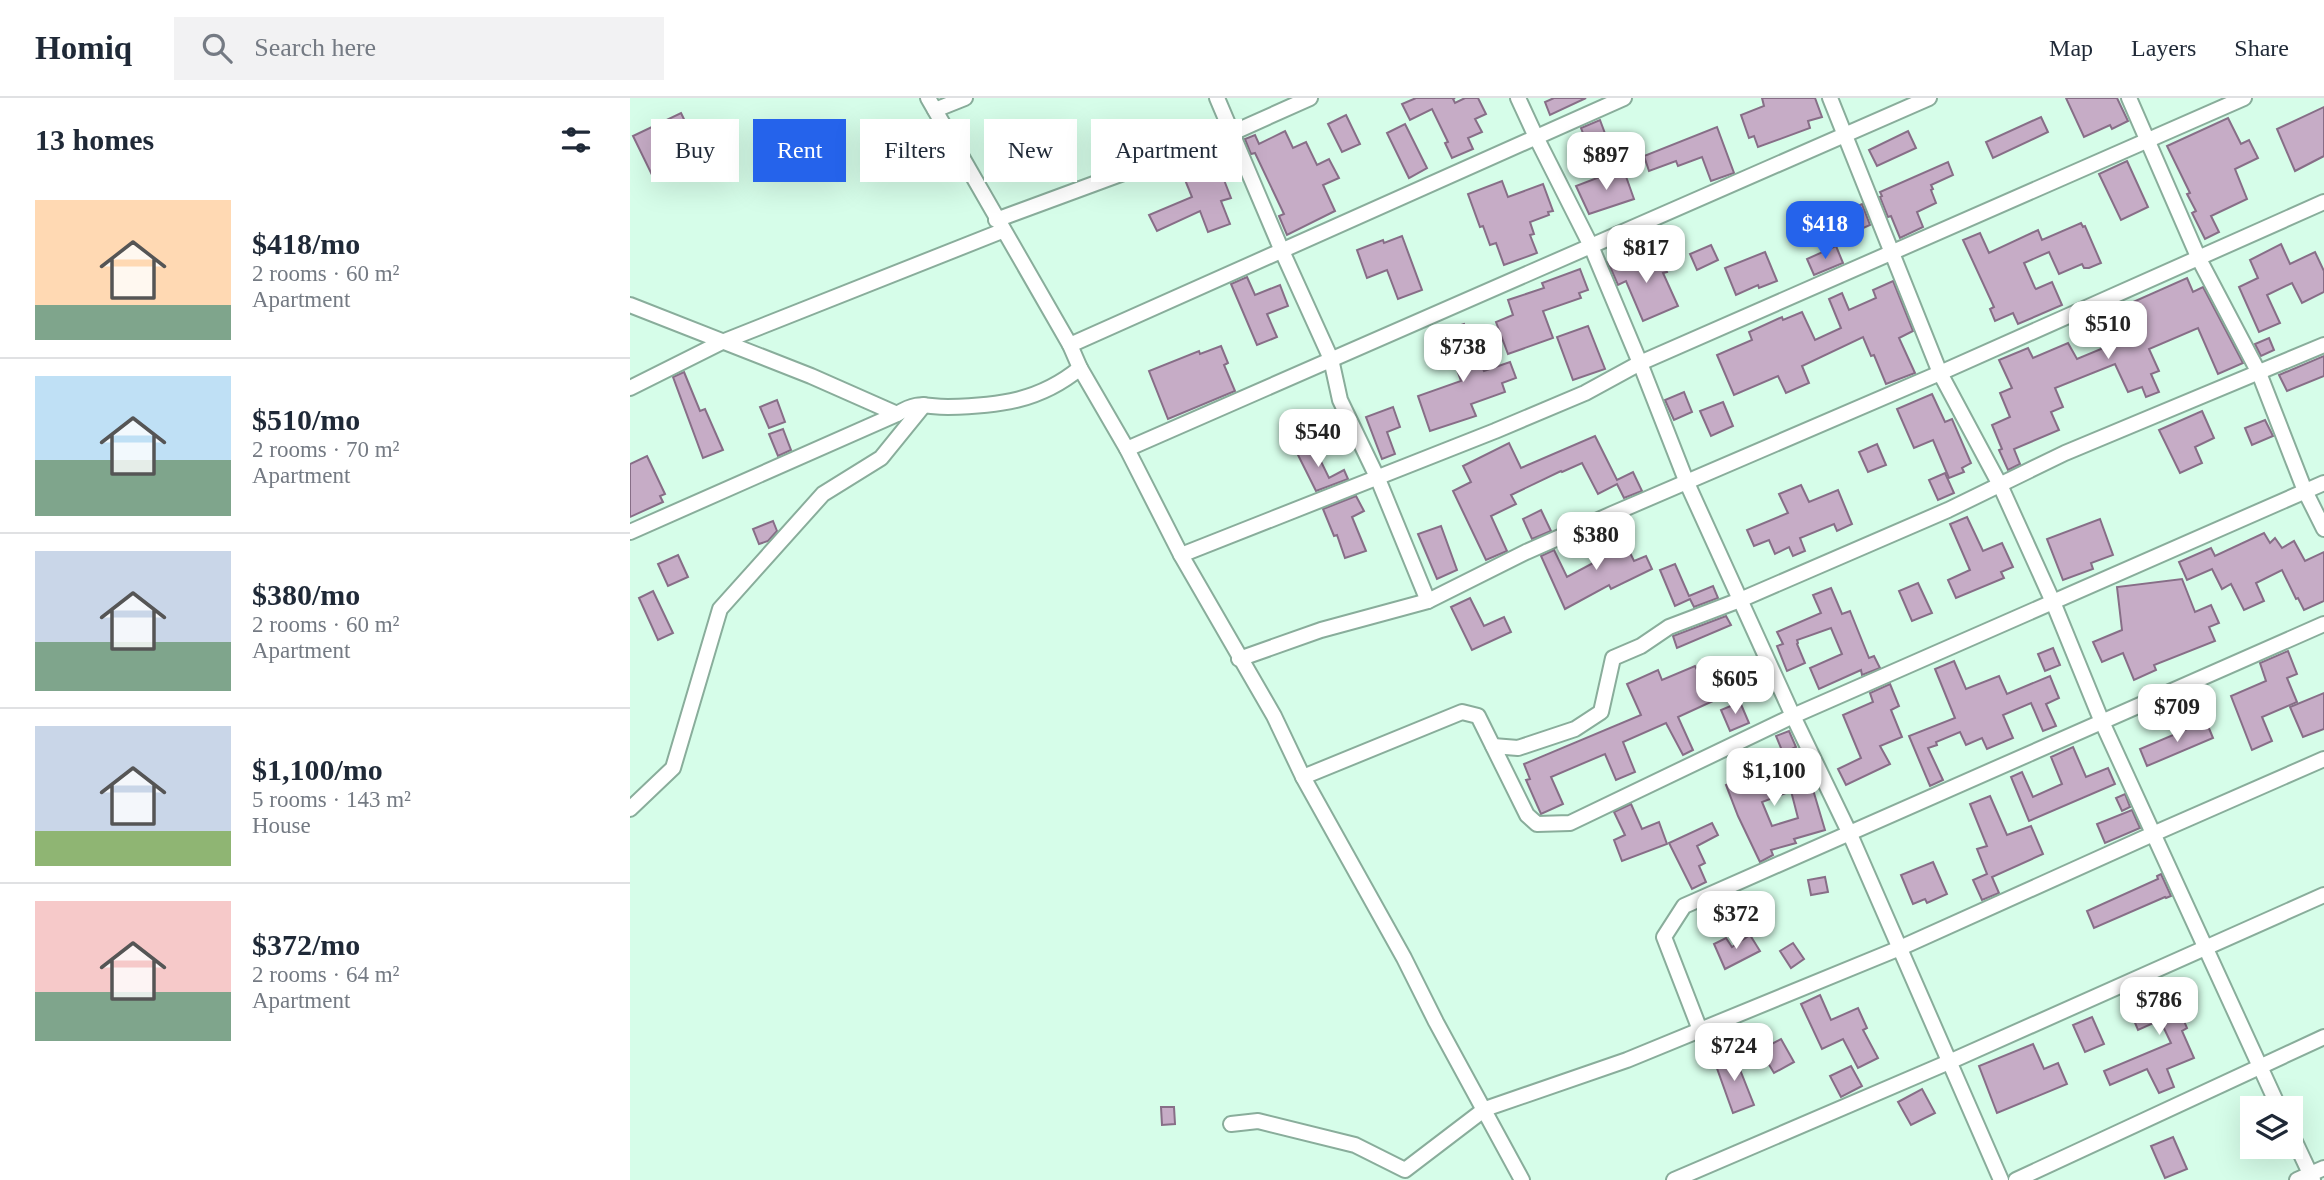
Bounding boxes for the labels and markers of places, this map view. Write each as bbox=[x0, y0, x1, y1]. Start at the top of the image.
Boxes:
pin: $897 bbox=[1565, 132, 1647, 192]
pin: $418 bbox=[1784, 202, 1866, 261]
pin: $817 bbox=[1605, 226, 1687, 285]
pin: $510 bbox=[2067, 302, 2149, 361]
pin: $738 bbox=[1422, 324, 1504, 384]
pin: $540 bbox=[1277, 410, 1359, 469]
pin: $380 bbox=[1555, 512, 1637, 572]
pin: $605 bbox=[1694, 656, 1776, 716]
pin: $709 bbox=[2136, 684, 2218, 744]
pin: $1,100 bbox=[1717, 748, 1831, 808]
pin: $372 bbox=[1695, 892, 1777, 951]
pin: $786 bbox=[2118, 978, 2200, 1037]
pin: $724 bbox=[1693, 1024, 1775, 1083]

